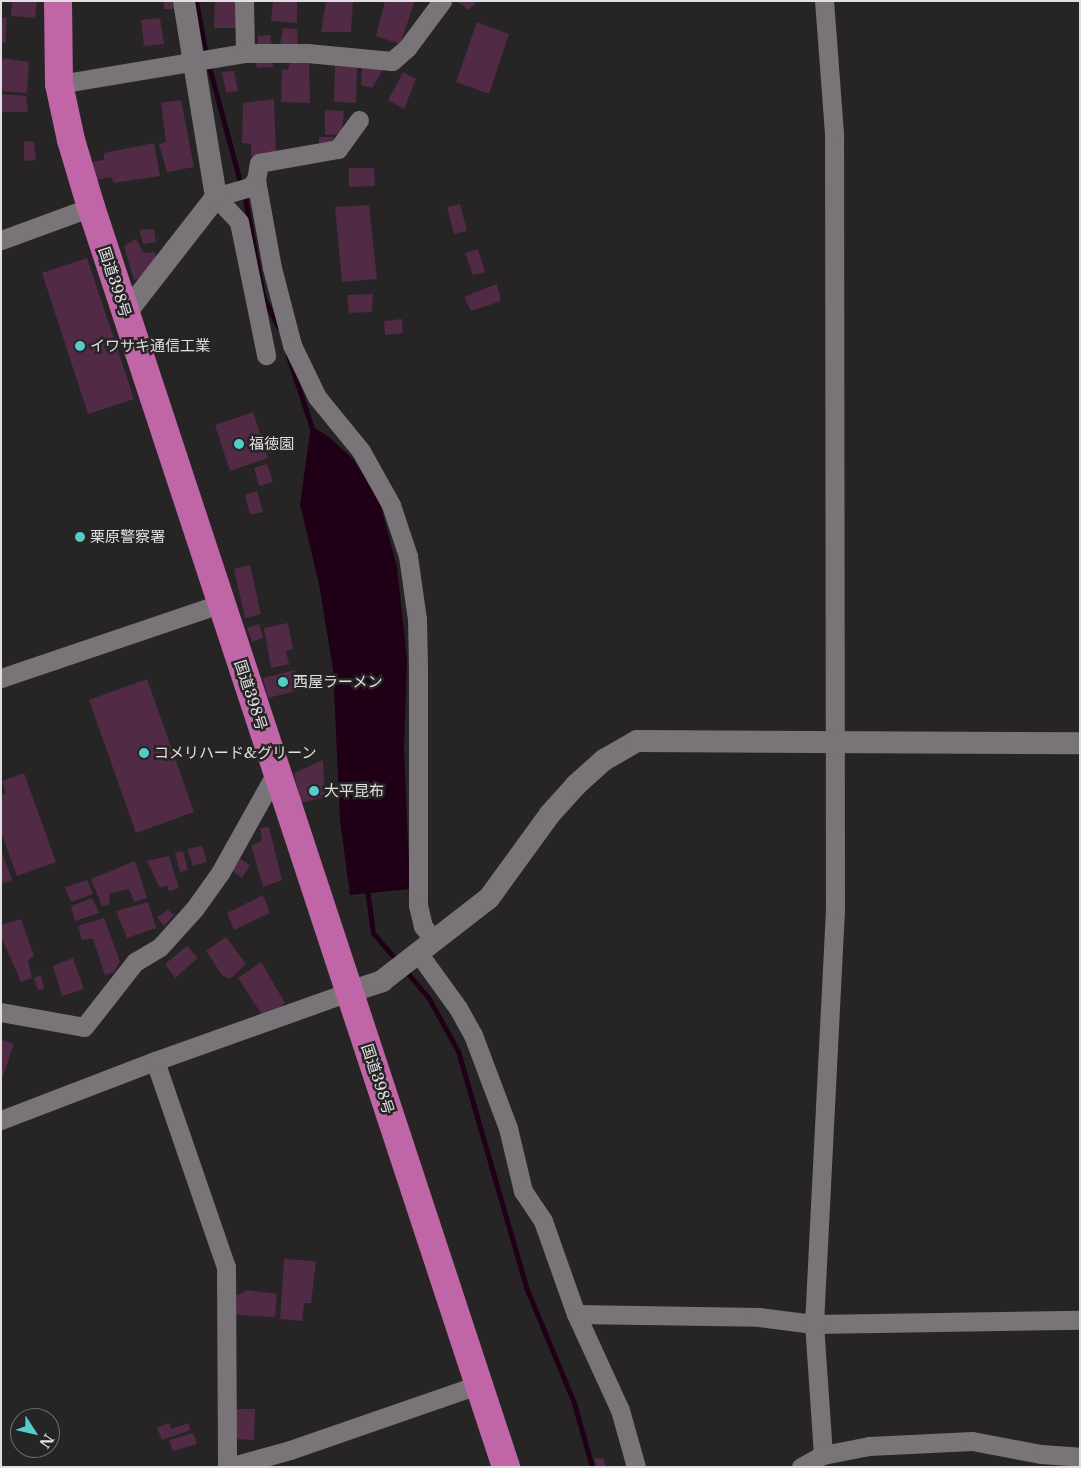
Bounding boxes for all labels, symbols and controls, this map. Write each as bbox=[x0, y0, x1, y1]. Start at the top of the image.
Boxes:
street label: 国道398号 bbox=[95, 245, 135, 319]
place label: イワサキ通信工業 bbox=[90, 337, 210, 355]
marker: イワサキ通信工業 bbox=[74, 340, 86, 352]
place label: 福徳園 bbox=[249, 435, 294, 453]
marker: 福徳園 bbox=[233, 438, 245, 450]
place label: 栗原警察署 bbox=[90, 528, 165, 546]
marker: 栗原警察署 bbox=[74, 531, 86, 543]
street label: 国道398号 bbox=[231, 658, 271, 732]
place label: 西屋ラーメン bbox=[293, 673, 383, 691]
marker: 西屋ラーメン bbox=[277, 676, 289, 688]
place label: コメリハード&グリーン bbox=[154, 744, 317, 762]
marker: コメリハード&グリーン bbox=[138, 747, 150, 759]
place label: 大平昆布 bbox=[324, 782, 384, 800]
marker: 大平昆布 bbox=[308, 785, 320, 797]
street label: 国道398号 bbox=[358, 1042, 398, 1116]
north arrow bbox=[10, 1408, 60, 1458]
text: N bbox=[35, 1430, 58, 1452]

